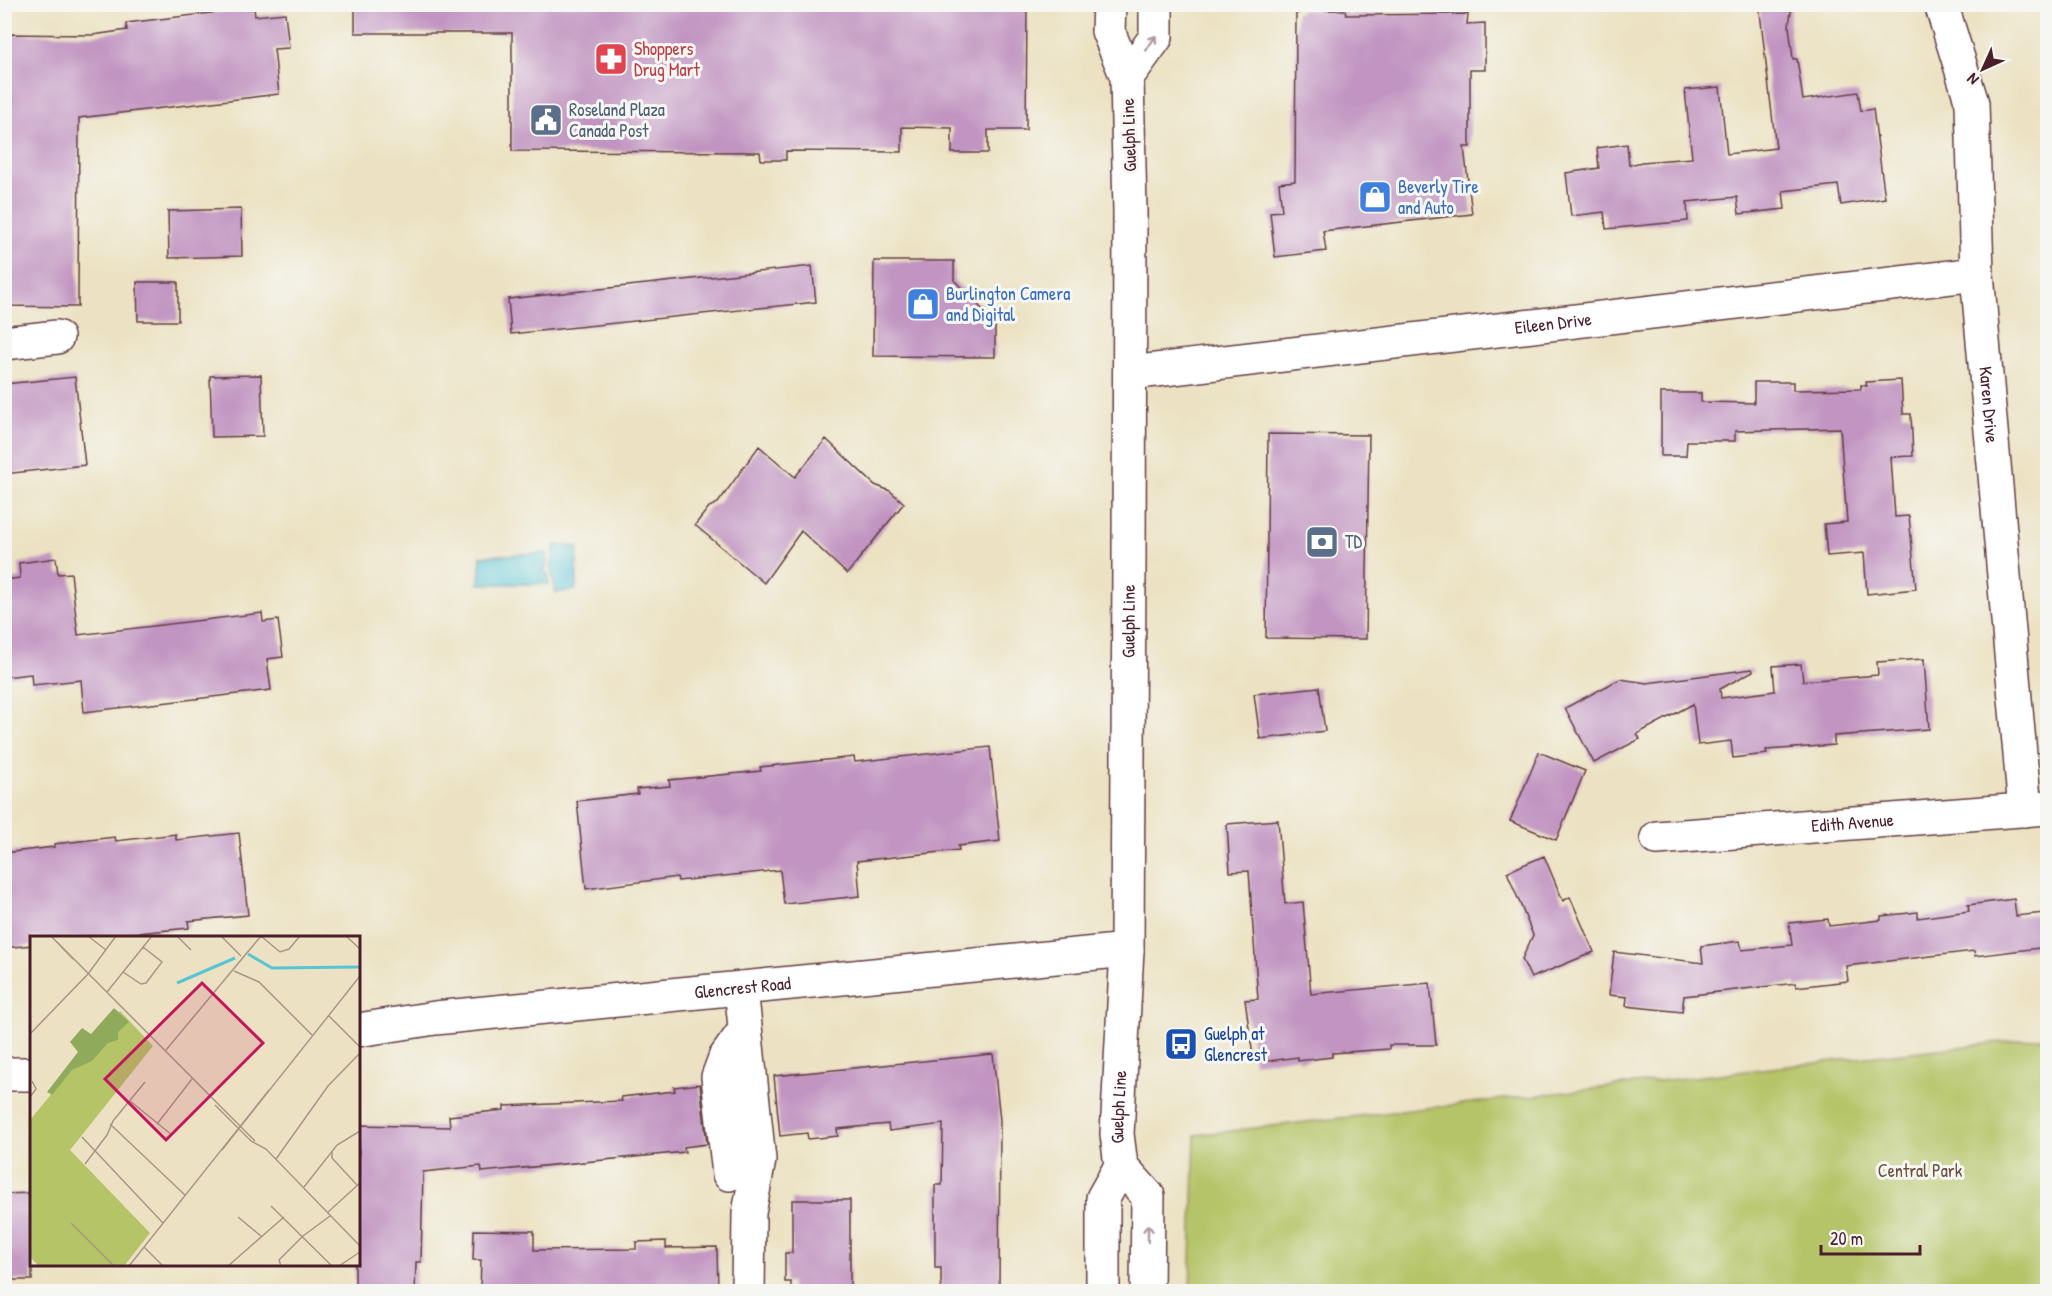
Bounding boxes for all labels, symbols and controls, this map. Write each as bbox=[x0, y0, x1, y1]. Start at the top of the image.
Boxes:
one-way arrow bbox=[1144, 35, 1157, 52]
place label: Shoppers Drug Mart bbox=[634, 36, 701, 82]
north arrow bbox=[1953, 39, 2013, 99]
pharmacy icon: Shoppers Drug Mart bbox=[593, 41, 629, 77]
text: N bbox=[1961, 68, 1983, 90]
place label: Roseland Plaza Canada Post bbox=[569, 97, 665, 143]
street label: Guelph Line bbox=[1115, 98, 1142, 172]
public building icon: Roseland Plaza Canada Post bbox=[528, 102, 564, 138]
place label: Beverly Tire and Auto bbox=[1398, 174, 1479, 220]
shop icon: Beverly Tire and Auto bbox=[1357, 179, 1393, 215]
place label: Burlington Camera and Digital bbox=[946, 281, 1070, 327]
shop icon: Burlington Camera and Digital bbox=[905, 286, 941, 322]
street label: Eileen Drive bbox=[1513, 306, 1593, 340]
street label: Karen Drive bbox=[1973, 365, 2005, 444]
bank icon: TD bbox=[1304, 524, 1340, 560]
place label: TD bbox=[1345, 529, 1362, 554]
street label: Guelph Line bbox=[1116, 585, 1141, 658]
street label: Edith Avenue bbox=[1810, 807, 1895, 838]
inset map bbox=[30, 936, 360, 1266]
street label: Glencrest Road bbox=[693, 970, 792, 1004]
place label: Guelph at Glencrest bbox=[1204, 1021, 1268, 1067]
bus stop icon: Guelph at Glencrest bbox=[1163, 1026, 1199, 1062]
street label: Guelph Line bbox=[1104, 1070, 1132, 1145]
park label: Central Park bbox=[1878, 1158, 1963, 1183]
scale bar bbox=[1821, 1218, 1920, 1256]
one-way arrow bbox=[1142, 1224, 1154, 1244]
text: 20 m bbox=[1830, 1226, 1863, 1251]

